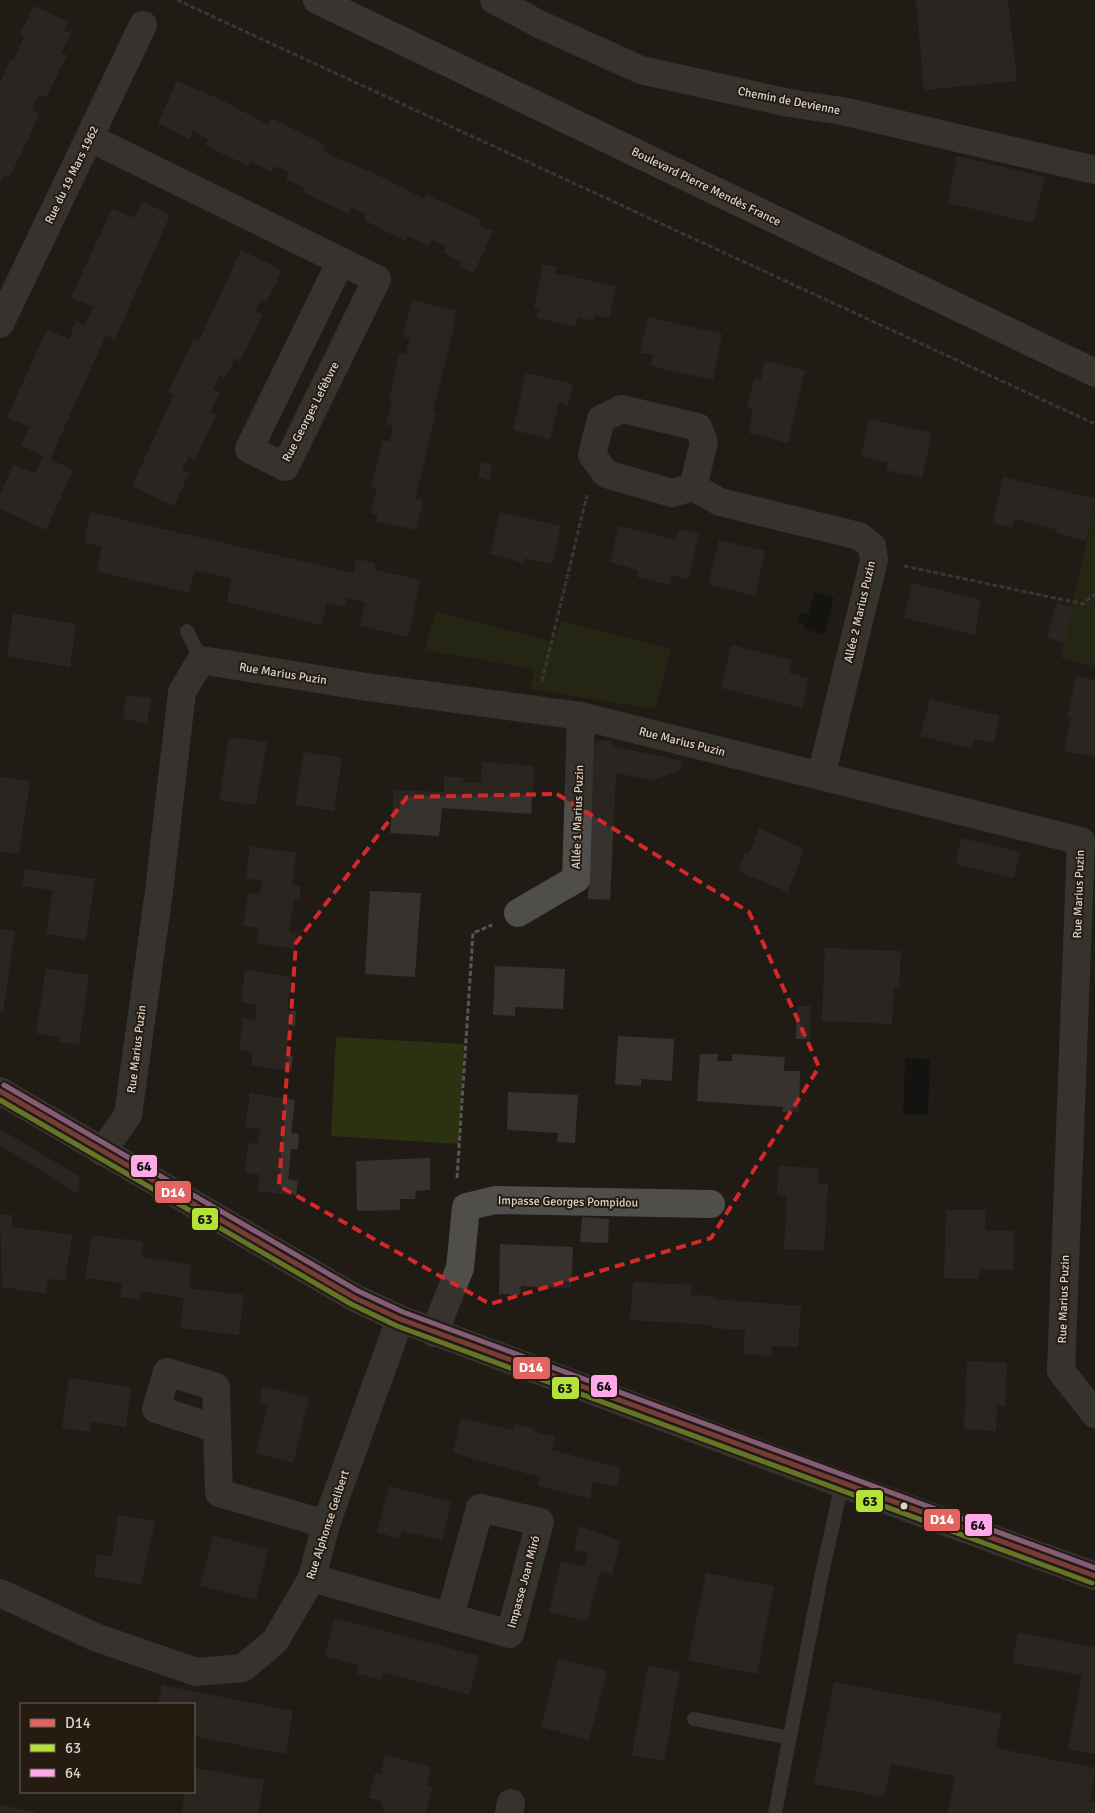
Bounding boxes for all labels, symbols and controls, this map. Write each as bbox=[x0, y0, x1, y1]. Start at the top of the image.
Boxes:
street label: Chemin de Devienne bbox=[736, 84, 842, 118]
street label: Rue du 19 Mars 1962 bbox=[42, 123, 102, 227]
street label: Boulevard Pierre Mendès France bbox=[629, 144, 783, 230]
street label: Rue Georges Lefèbvre bbox=[279, 359, 343, 465]
street label: Allée 2 Marius Puzin bbox=[841, 560, 879, 664]
street label: Rue Marius Puzin bbox=[238, 660, 328, 688]
street label: Rue Marius Puzin bbox=[637, 724, 727, 760]
street label: Allée 1 Marius Puzin bbox=[569, 765, 587, 869]
street label: Rue Marius Puzin bbox=[1070, 849, 1088, 939]
street label: Rue Marius Puzin bbox=[124, 1004, 150, 1094]
line badge: 64 bbox=[130, 1154, 158, 1178]
text: 64 bbox=[136, 1158, 152, 1175]
line badge: D14 bbox=[154, 1180, 192, 1204]
text: D14 bbox=[161, 1184, 186, 1201]
street label: Impasse Georges Pompidou bbox=[498, 1193, 638, 1211]
line badge: 63 bbox=[191, 1207, 219, 1231]
text: 63 bbox=[197, 1211, 213, 1228]
street label: Rue Marius Puzin bbox=[1055, 1254, 1073, 1344]
line badge: D14 bbox=[512, 1356, 551, 1380]
text: D14 bbox=[519, 1359, 544, 1376]
line badge: 64 bbox=[590, 1374, 618, 1398]
line badge: 63 bbox=[551, 1376, 580, 1400]
text: 64 bbox=[596, 1378, 612, 1395]
text: 63 bbox=[557, 1380, 573, 1397]
street label: Rue Alphonse Gelibert bbox=[303, 1468, 353, 1582]
line badge: 63 bbox=[855, 1489, 884, 1513]
text: 63 bbox=[862, 1493, 878, 1510]
unlabelled marker bbox=[899, 1501, 909, 1511]
line badge: D14 bbox=[923, 1508, 961, 1532]
text: D14 bbox=[930, 1511, 955, 1528]
line badge: 64 bbox=[964, 1513, 993, 1537]
text: 64 bbox=[970, 1517, 986, 1534]
street label: Impasse Joan Miró bbox=[504, 1534, 544, 1630]
legend bbox=[20, 1703, 195, 1793]
text: D14 bbox=[65, 1714, 91, 1732]
text: 63 bbox=[65, 1739, 81, 1757]
text: 64 bbox=[65, 1764, 81, 1782]

